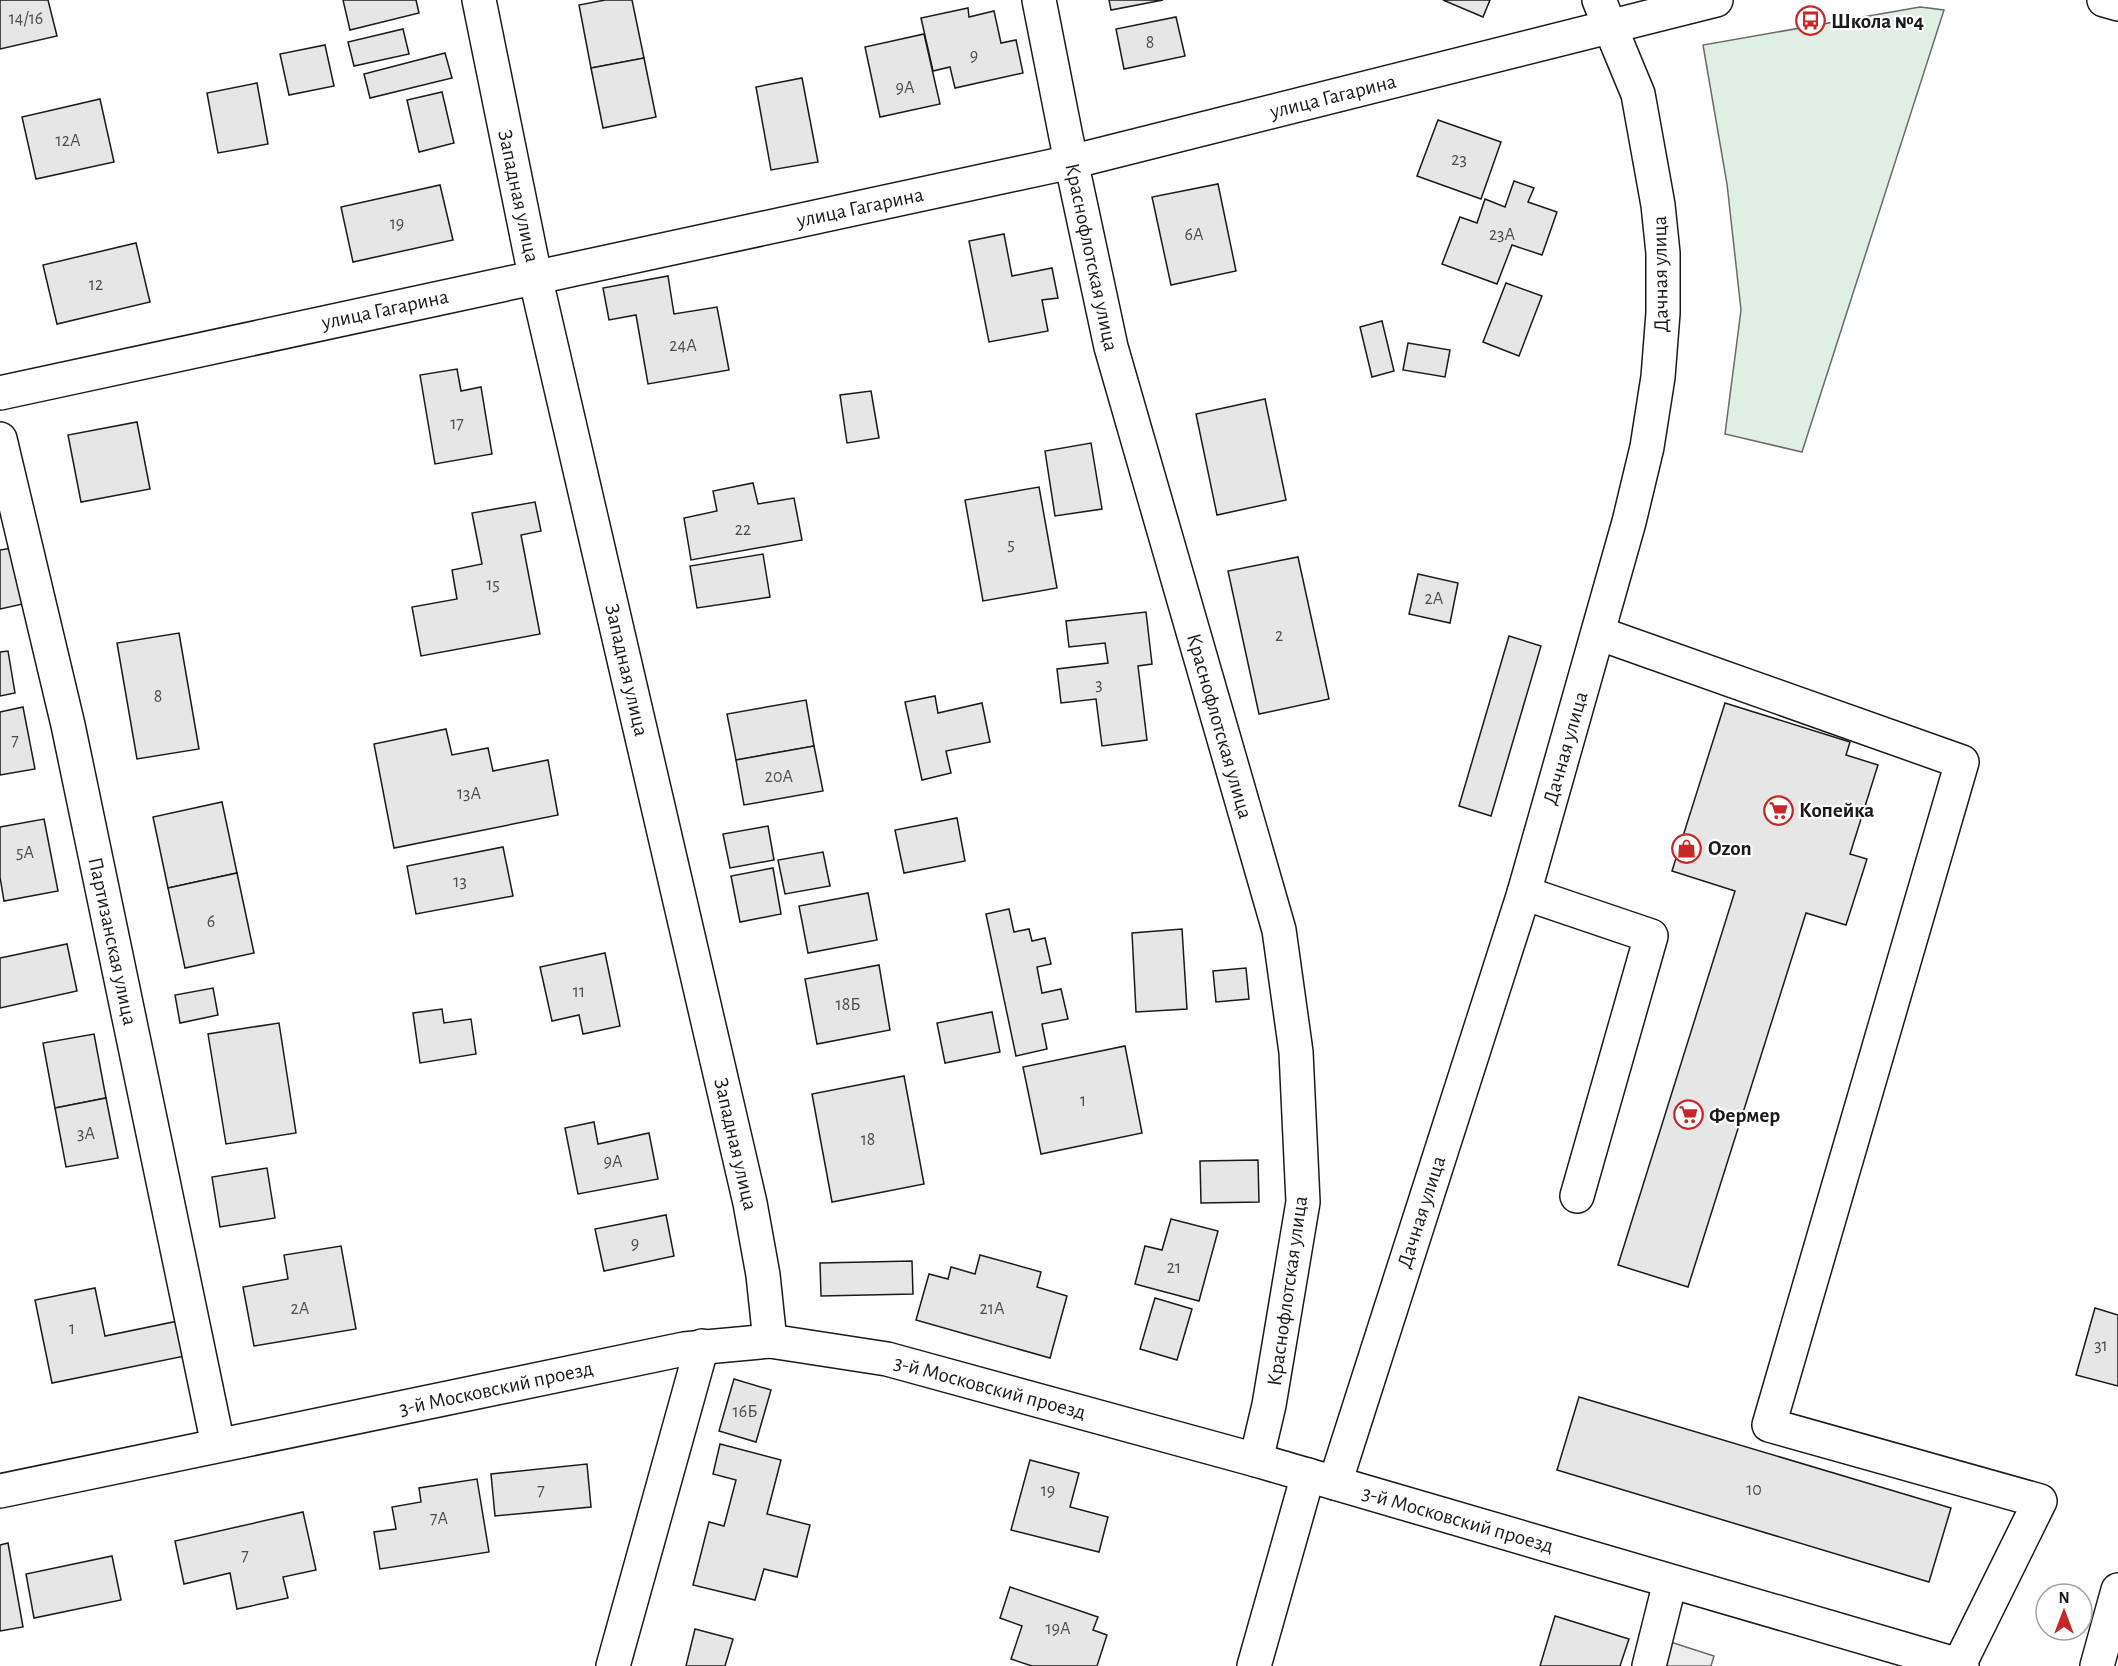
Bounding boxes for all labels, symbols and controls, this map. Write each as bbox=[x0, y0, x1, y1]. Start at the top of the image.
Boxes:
bus stop icon: Школа №4 bbox=[1794, 5, 1826, 37]
house number: 14/16 bbox=[9, 10, 43, 28]
place label: Школа №4 bbox=[1831, 11, 1924, 32]
house number: 8 bbox=[1146, 34, 1154, 52]
house number: 9 bbox=[970, 47, 978, 65]
street label: улица Гагарина bbox=[1267, 71, 1399, 123]
house number: 9А bbox=[895, 79, 915, 97]
street label: Западная улица bbox=[494, 128, 543, 265]
house number: 12А bbox=[56, 132, 81, 150]
house number: 23 bbox=[1451, 151, 1467, 169]
street label: Краснофлотская улица bbox=[1061, 161, 1122, 353]
street label: улица Гагарина bbox=[794, 184, 926, 231]
house number: 19 bbox=[390, 215, 404, 233]
street label: Дачная улица bbox=[1649, 215, 1672, 332]
house number: 6А bbox=[1184, 226, 1204, 244]
house number: 23А bbox=[1489, 226, 1516, 244]
house number: 12 bbox=[89, 276, 103, 294]
street label: улица Гагарина bbox=[319, 286, 451, 333]
house number: 24А bbox=[669, 337, 697, 355]
house number: 17 bbox=[450, 415, 464, 433]
house number: 22 bbox=[735, 521, 751, 539]
house number: 5 bbox=[1007, 536, 1015, 554]
house number: 15 bbox=[486, 576, 500, 594]
house number: 2А bbox=[1425, 590, 1444, 608]
street label: Западная улица bbox=[601, 602, 652, 739]
house number: 2 bbox=[1275, 627, 1283, 645]
street label: Краснофлотская улица bbox=[1183, 631, 1256, 822]
house number: 3 bbox=[1095, 676, 1103, 694]
house number: 8 bbox=[154, 688, 162, 706]
street label: Дачная улица bbox=[1539, 689, 1592, 807]
house number: 7 bbox=[11, 732, 19, 750]
house number: 20А bbox=[765, 768, 794, 786]
house number: 13А bbox=[457, 785, 482, 803]
supermarket icon: Копейка bbox=[1762, 794, 1794, 826]
place label: Копейка bbox=[1799, 800, 1874, 821]
shop icon: Ozon bbox=[1671, 832, 1703, 864]
place label: Ozon bbox=[1708, 838, 1752, 859]
house number: 5А bbox=[16, 844, 34, 862]
street label: Партизанская улица bbox=[84, 855, 141, 1027]
house number: 13 bbox=[453, 873, 467, 891]
house number: 6 bbox=[207, 913, 215, 931]
house number: 11 bbox=[573, 983, 585, 1001]
house number: 18Б bbox=[835, 996, 861, 1014]
street label: Западная улица bbox=[710, 1076, 761, 1213]
house number: 1 bbox=[1080, 1092, 1086, 1110]
supermarket icon: Фермер bbox=[1672, 1099, 1704, 1131]
place label: Фермер bbox=[1709, 1105, 1780, 1126]
house number: 3А bbox=[77, 1125, 95, 1143]
house number: 18 bbox=[861, 1131, 875, 1149]
house number: 9А bbox=[603, 1153, 623, 1171]
street label: Дачная улица bbox=[1393, 1153, 1450, 1271]
street label: Краснофлотская улица bbox=[1264, 1194, 1311, 1387]
house number: 9 bbox=[631, 1235, 639, 1253]
house number: 21 bbox=[1167, 1259, 1181, 1277]
house number: 2А bbox=[291, 1300, 310, 1318]
house number: 21А bbox=[980, 1300, 1005, 1318]
house number: 1 bbox=[69, 1320, 75, 1338]
house number: 31 bbox=[2094, 1337, 2108, 1355]
street label: 3-й Московский проезд bbox=[892, 1352, 1088, 1423]
street label: 3-й Московский проезд bbox=[397, 1358, 595, 1419]
house number: 16Б bbox=[733, 1403, 757, 1421]
house number: 10 bbox=[1746, 1481, 1762, 1499]
house number: 7 bbox=[537, 1482, 545, 1500]
house number: 19 bbox=[1041, 1482, 1055, 1500]
street label: 3-й Московский проезд bbox=[1360, 1482, 1556, 1557]
house number: 7А bbox=[430, 1510, 448, 1528]
house number: 7 bbox=[241, 1547, 249, 1565]
north arrow bbox=[2034, 1582, 2094, 1642]
text: N bbox=[2058, 1590, 2070, 1606]
house number: 19А bbox=[1045, 1620, 1071, 1638]

